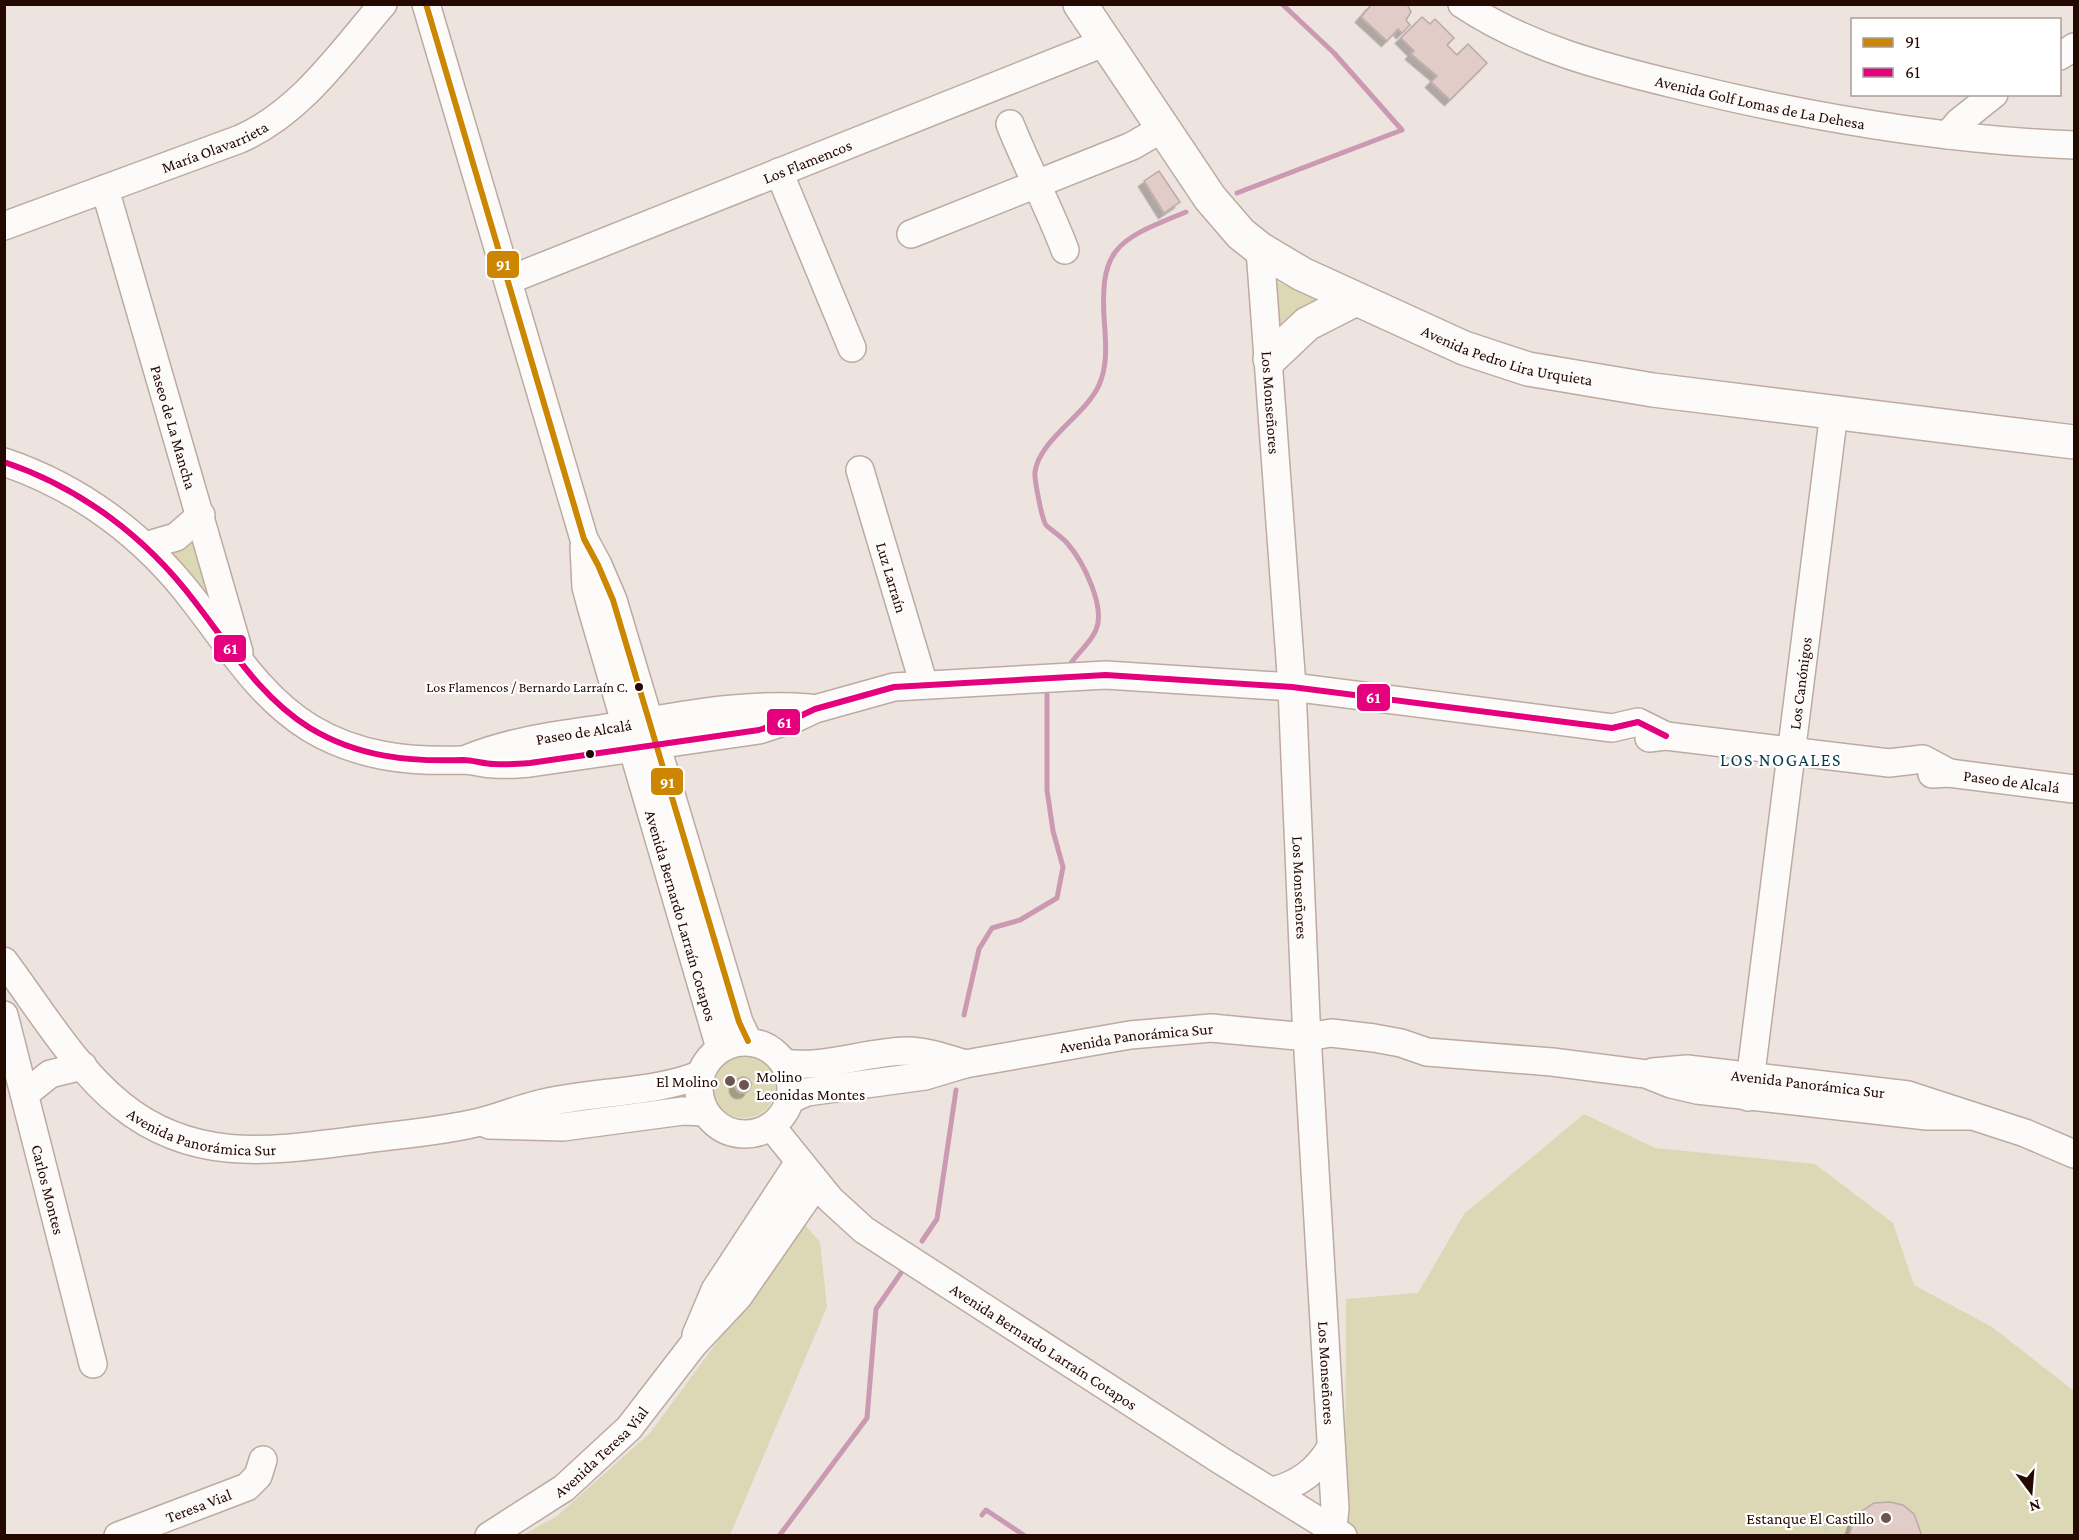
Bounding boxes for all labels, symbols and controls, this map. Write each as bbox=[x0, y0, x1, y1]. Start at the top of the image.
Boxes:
legend bbox=[1851, 18, 2061, 96]
text: 91 bbox=[1905, 32, 1920, 52]
text: 61 bbox=[1905, 62, 1920, 82]
street label: Avenida Golf Lomas de La Dehesa bbox=[1654, 71, 1867, 132]
street label: María Olavarrieta bbox=[159, 117, 271, 176]
street label: Los Flamencos bbox=[760, 136, 854, 186]
line badge: 91 bbox=[486, 250, 520, 279]
text: 91 bbox=[496, 256, 510, 273]
street label: Avenida Pedro Lira Urquieta bbox=[1419, 321, 1595, 388]
street label: Los Monseñores bbox=[1259, 350, 1283, 455]
street label: Paseo de La Mancha bbox=[148, 363, 200, 492]
street label: Luz Larraín bbox=[873, 540, 911, 615]
line badge: 61 bbox=[213, 634, 247, 663]
street label: Los Canónigos bbox=[1786, 636, 1814, 731]
text: 61 bbox=[223, 640, 237, 657]
place label: Los Flamencos / Bernardo Larraín C. bbox=[426, 679, 628, 695]
marker: Los Flamencos / Bernardo Larraín C. bbox=[633, 681, 645, 693]
line badge: 61 bbox=[1356, 683, 1391, 712]
text: 61 bbox=[1366, 689, 1380, 706]
line badge: 61 bbox=[766, 708, 801, 736]
text: 61 bbox=[777, 714, 791, 731]
street label: Paseo de Alcalá bbox=[534, 715, 633, 747]
unlabelled marker bbox=[584, 748, 596, 760]
district label: LOS NOGALES bbox=[1720, 750, 1842, 770]
street label: Paseo de Alcalá bbox=[1962, 766, 2061, 796]
line badge: 91 bbox=[650, 767, 684, 796]
text: 91 bbox=[660, 774, 674, 791]
street label: Avenida Bernardo Larraín Cotapos bbox=[642, 808, 720, 1023]
street label: Los Monseñores bbox=[1290, 836, 1311, 940]
street label: Avenida Panorámica Sur bbox=[1058, 1019, 1214, 1056]
street label: Avenida Panorámica Sur bbox=[1730, 1066, 1886, 1101]
place label: Molino Leonidas Montes bbox=[756, 1068, 865, 1103]
place label: El Molino bbox=[656, 1073, 718, 1090]
marker: El Molino bbox=[723, 1074, 737, 1088]
marker: Molino Leonidas Montes bbox=[737, 1078, 751, 1092]
street label: Avenida Panorámica Sur bbox=[124, 1104, 277, 1158]
street label: Carlos Montes bbox=[29, 1143, 68, 1236]
street label: Avenida Bernardo Larraín Cotapos bbox=[947, 1280, 1140, 1413]
street label: Los Monseñores bbox=[1315, 1321, 1339, 1425]
street label: Avenida Teresa Vial bbox=[551, 1403, 651, 1500]
north arrow bbox=[2001, 1462, 2061, 1522]
street label: Teresa Vial bbox=[163, 1485, 234, 1526]
text: N bbox=[2027, 1496, 2043, 1516]
place label: Estanque El Castillo bbox=[1746, 1510, 1874, 1528]
marker: Estanque El Castillo bbox=[1879, 1511, 1893, 1525]

